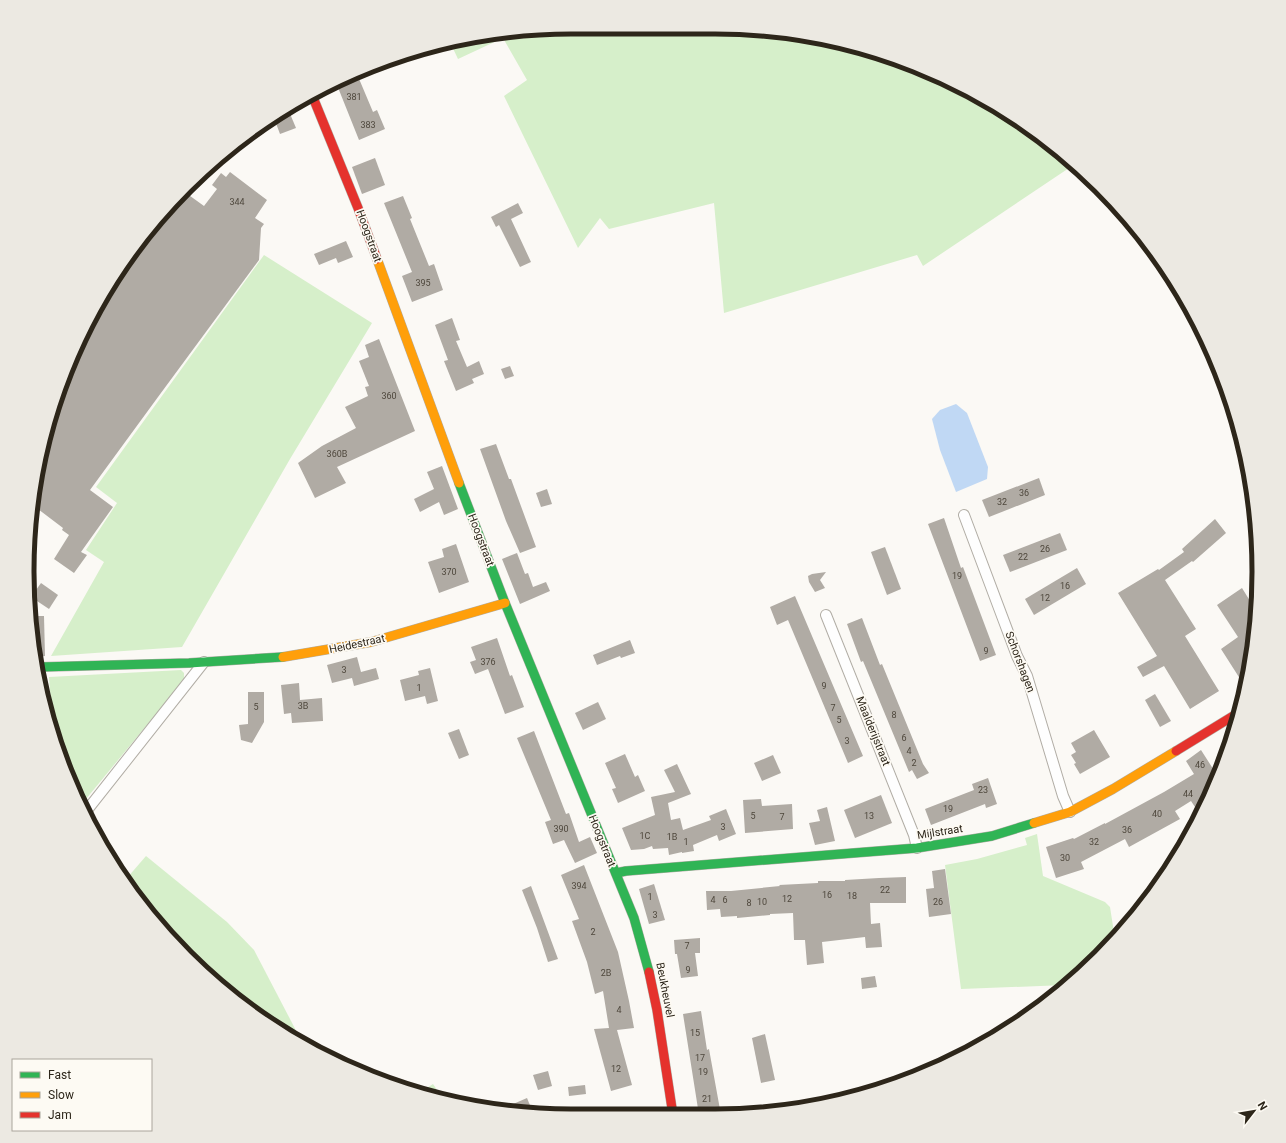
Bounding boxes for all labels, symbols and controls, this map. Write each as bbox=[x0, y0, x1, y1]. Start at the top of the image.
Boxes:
house number: 381 bbox=[346, 92, 362, 102]
house number: 383 bbox=[360, 120, 376, 130]
house number: 344 bbox=[229, 197, 245, 207]
street label: Hoogstraat bbox=[353, 208, 385, 264]
house number: 395 bbox=[415, 278, 431, 288]
house number: 360 bbox=[381, 391, 397, 401]
house number: 360B bbox=[327, 449, 348, 459]
house number: 36 bbox=[1019, 488, 1029, 498]
house number: 32 bbox=[997, 497, 1007, 507]
street label: Hoogstraat bbox=[465, 512, 497, 568]
house number: 26 bbox=[1040, 544, 1050, 554]
house number: 22 bbox=[1018, 552, 1028, 562]
house number: 370 bbox=[441, 567, 457, 577]
house number: 19 bbox=[952, 571, 962, 581]
house number: 16 bbox=[1060, 581, 1070, 591]
house number: 12 bbox=[1040, 593, 1050, 603]
street label: Schorshagen bbox=[1002, 630, 1038, 694]
street label: Heidestraat bbox=[328, 632, 386, 656]
house number: 9 bbox=[983, 646, 989, 656]
house number: 376 bbox=[480, 657, 496, 667]
house number: 3 bbox=[341, 665, 347, 675]
house number: 9 bbox=[821, 681, 827, 691]
house number: 1 bbox=[416, 683, 422, 693]
street label: Maalderijstraat bbox=[853, 694, 893, 768]
house number: 3B bbox=[298, 701, 309, 711]
house number: 5 bbox=[253, 702, 259, 712]
house number: 7 bbox=[830, 703, 836, 713]
house number: 8 bbox=[891, 710, 897, 720]
house number: 5 bbox=[836, 715, 842, 725]
house number: 6 bbox=[901, 733, 907, 743]
house number: 3 bbox=[844, 736, 850, 746]
house number: 4 bbox=[906, 746, 912, 756]
house number: 2 bbox=[911, 758, 917, 768]
house number: 46 bbox=[1195, 760, 1205, 770]
house number: 23 bbox=[978, 785, 988, 795]
house number: 44 bbox=[1183, 789, 1193, 799]
house number: 19 bbox=[943, 804, 953, 814]
house number: 40 bbox=[1152, 809, 1162, 819]
house number: 5 bbox=[750, 811, 756, 821]
house number: 13 bbox=[864, 811, 874, 821]
house number: 7 bbox=[779, 812, 785, 822]
street label: Hoogstraat bbox=[586, 813, 618, 869]
house number: 3 bbox=[720, 822, 726, 832]
street label: Mijlstraat bbox=[916, 822, 964, 842]
house number: 390 bbox=[553, 824, 569, 834]
house number: 36 bbox=[1122, 825, 1132, 835]
house number: 1C bbox=[640, 831, 651, 841]
house number: 1B bbox=[667, 832, 678, 842]
house number: 1 bbox=[683, 837, 689, 847]
house number: 32 bbox=[1089, 837, 1099, 847]
house number: 30 bbox=[1060, 853, 1070, 863]
house number: 394 bbox=[571, 881, 587, 891]
house number: 22 bbox=[880, 885, 890, 895]
house number: 16 bbox=[822, 890, 832, 900]
house number: 18 bbox=[847, 891, 857, 901]
house number: 1 bbox=[647, 892, 653, 902]
house number: 12 bbox=[782, 894, 792, 904]
house number: 4 bbox=[710, 895, 716, 905]
house number: 6 bbox=[722, 895, 728, 905]
house number: 10 bbox=[757, 897, 767, 907]
house number: 26 bbox=[933, 897, 943, 907]
house number: 8 bbox=[746, 898, 752, 908]
house number: 3 bbox=[652, 910, 658, 920]
house number: 2 bbox=[590, 927, 596, 937]
house number: 7 bbox=[684, 941, 690, 951]
street label: Beukheuvel bbox=[653, 961, 677, 1019]
house number: 9 bbox=[685, 965, 691, 975]
house number: 2B bbox=[601, 968, 612, 978]
house number: 4 bbox=[616, 1005, 622, 1015]
house number: 15 bbox=[690, 1028, 700, 1038]
house number: 17 bbox=[695, 1053, 705, 1063]
legend bbox=[12, 1059, 152, 1131]
house number: 12 bbox=[611, 1064, 621, 1074]
house number: 19 bbox=[698, 1067, 708, 1077]
text: Fast bbox=[48, 1068, 71, 1082]
text: Slow bbox=[48, 1088, 74, 1102]
north arrow bbox=[1234, 1091, 1274, 1131]
house number: 21 bbox=[702, 1094, 712, 1104]
text: N bbox=[1255, 1099, 1270, 1113]
text: Jam bbox=[48, 1108, 72, 1122]

